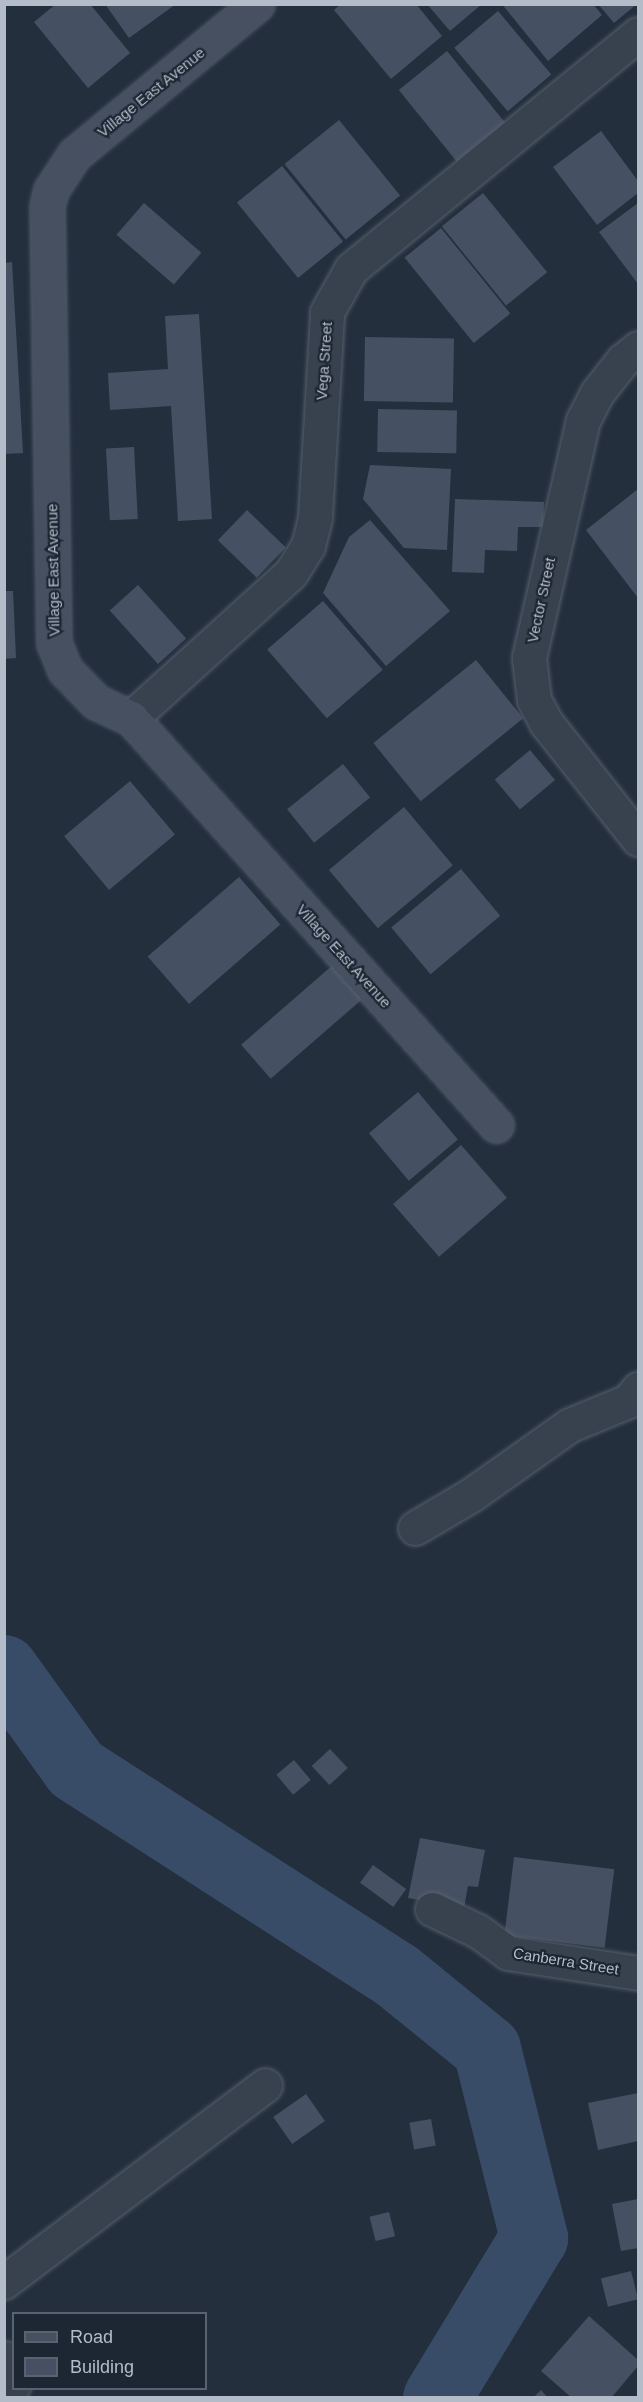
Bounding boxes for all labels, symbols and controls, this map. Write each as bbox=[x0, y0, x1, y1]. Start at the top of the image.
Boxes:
street label: Village East Avenue bbox=[93, 43, 209, 141]
street label: Vega Street bbox=[312, 321, 336, 401]
street label: Village East Avenue bbox=[43, 503, 63, 637]
street label: Vector Street bbox=[523, 556, 559, 644]
street label: Village East Avenue bbox=[293, 900, 395, 1012]
street label: Canberra Street bbox=[512, 1944, 620, 1978]
legend bbox=[12, 2312, 207, 2390]
text: Road bbox=[70, 2327, 113, 2347]
text: Building bbox=[70, 2357, 134, 2377]

